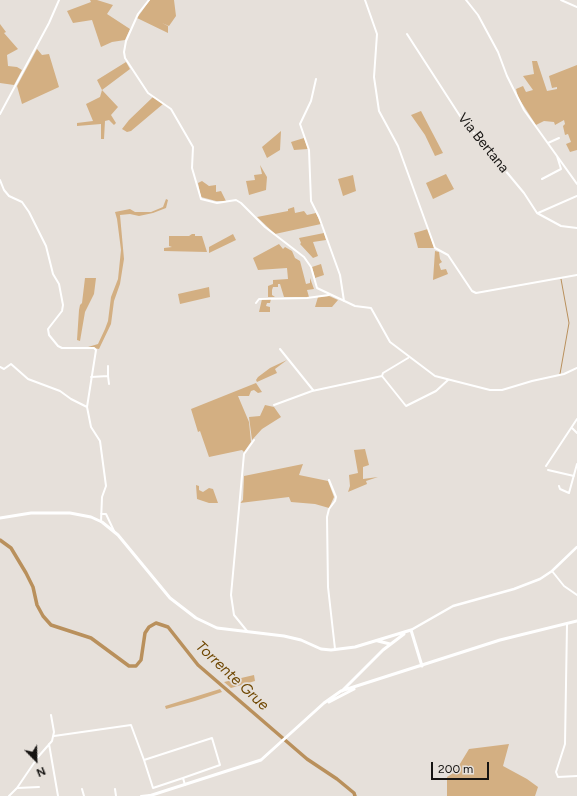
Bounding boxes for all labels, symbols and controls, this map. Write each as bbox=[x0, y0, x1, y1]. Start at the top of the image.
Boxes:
street label: Via Bertana bbox=[454, 110, 512, 176]
water label: Torrente Grue bbox=[192, 638, 272, 714]
north arrow bbox=[16, 740, 56, 780]
scale bar bbox=[433, 754, 491, 780]
text: 200 m bbox=[438, 762, 473, 776]
text: N bbox=[34, 764, 47, 779]

